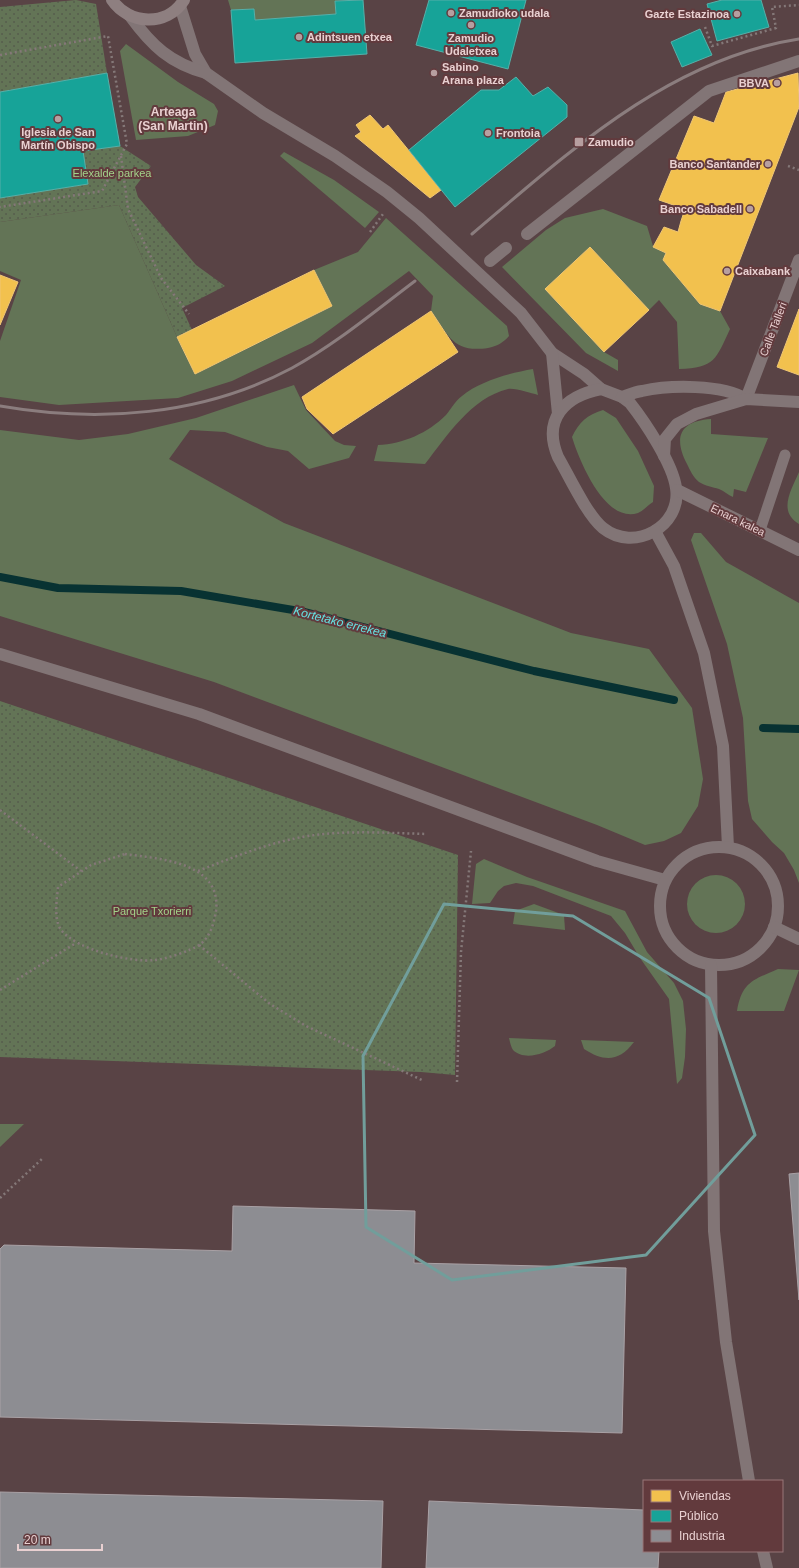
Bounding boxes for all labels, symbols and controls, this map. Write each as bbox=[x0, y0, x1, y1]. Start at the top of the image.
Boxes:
place label: Zamudioko udala bbox=[459, 7, 550, 19]
marker: Zamudioko udala bbox=[446, 8, 456, 18]
place label: Gazte Estazinoa bbox=[645, 8, 730, 20]
marker: Gazte Estazinoa bbox=[732, 9, 742, 19]
marker: Zamudio Udaletxea bbox=[466, 20, 476, 30]
place label: Adintsuen etxea bbox=[307, 31, 393, 43]
marker: Adintsuen etxea bbox=[294, 32, 304, 42]
place label: Zamudio Udaletxea bbox=[445, 32, 498, 57]
place label: Sabino Arana plaza bbox=[442, 61, 505, 86]
marker: Sabino Arana plaza bbox=[429, 68, 439, 78]
place label: BBVA bbox=[739, 77, 769, 89]
marker: BBVA bbox=[772, 78, 782, 88]
district label: Arteaga (San Martin) bbox=[138, 105, 208, 133]
marker: Iglesia de San Martín Obispo bbox=[53, 114, 63, 124]
place label: Iglesia de San Martín Obispo bbox=[21, 126, 95, 151]
place label: Frontoia bbox=[496, 127, 541, 139]
marker: Frontoia bbox=[483, 128, 493, 138]
marker: Zamudio bbox=[573, 136, 585, 148]
place label: Zamudio bbox=[588, 136, 634, 148]
place label: Banco Santander bbox=[670, 158, 761, 170]
marker: Banco Santander bbox=[763, 159, 773, 169]
park label: Elexalde parkea bbox=[73, 167, 152, 179]
place label: Banco Sabadell bbox=[660, 203, 742, 215]
marker: Banco Sabadell bbox=[745, 204, 755, 214]
place label: Caixabank bbox=[735, 265, 791, 277]
marker: Caixabank bbox=[722, 266, 732, 276]
street label: Calle Talleri bbox=[757, 300, 789, 358]
street label: Enara kalea bbox=[709, 502, 768, 539]
water label: Kortetako errekea bbox=[292, 604, 388, 640]
park label: Parque Txorierri bbox=[113, 905, 191, 917]
legend bbox=[643, 1480, 783, 1552]
text: Viviendas bbox=[679, 1489, 731, 1503]
text: Público bbox=[679, 1509, 719, 1523]
scale bar bbox=[18, 1526, 102, 1552]
text: Industria bbox=[679, 1529, 725, 1543]
text: 20 m bbox=[24, 1533, 51, 1547]

